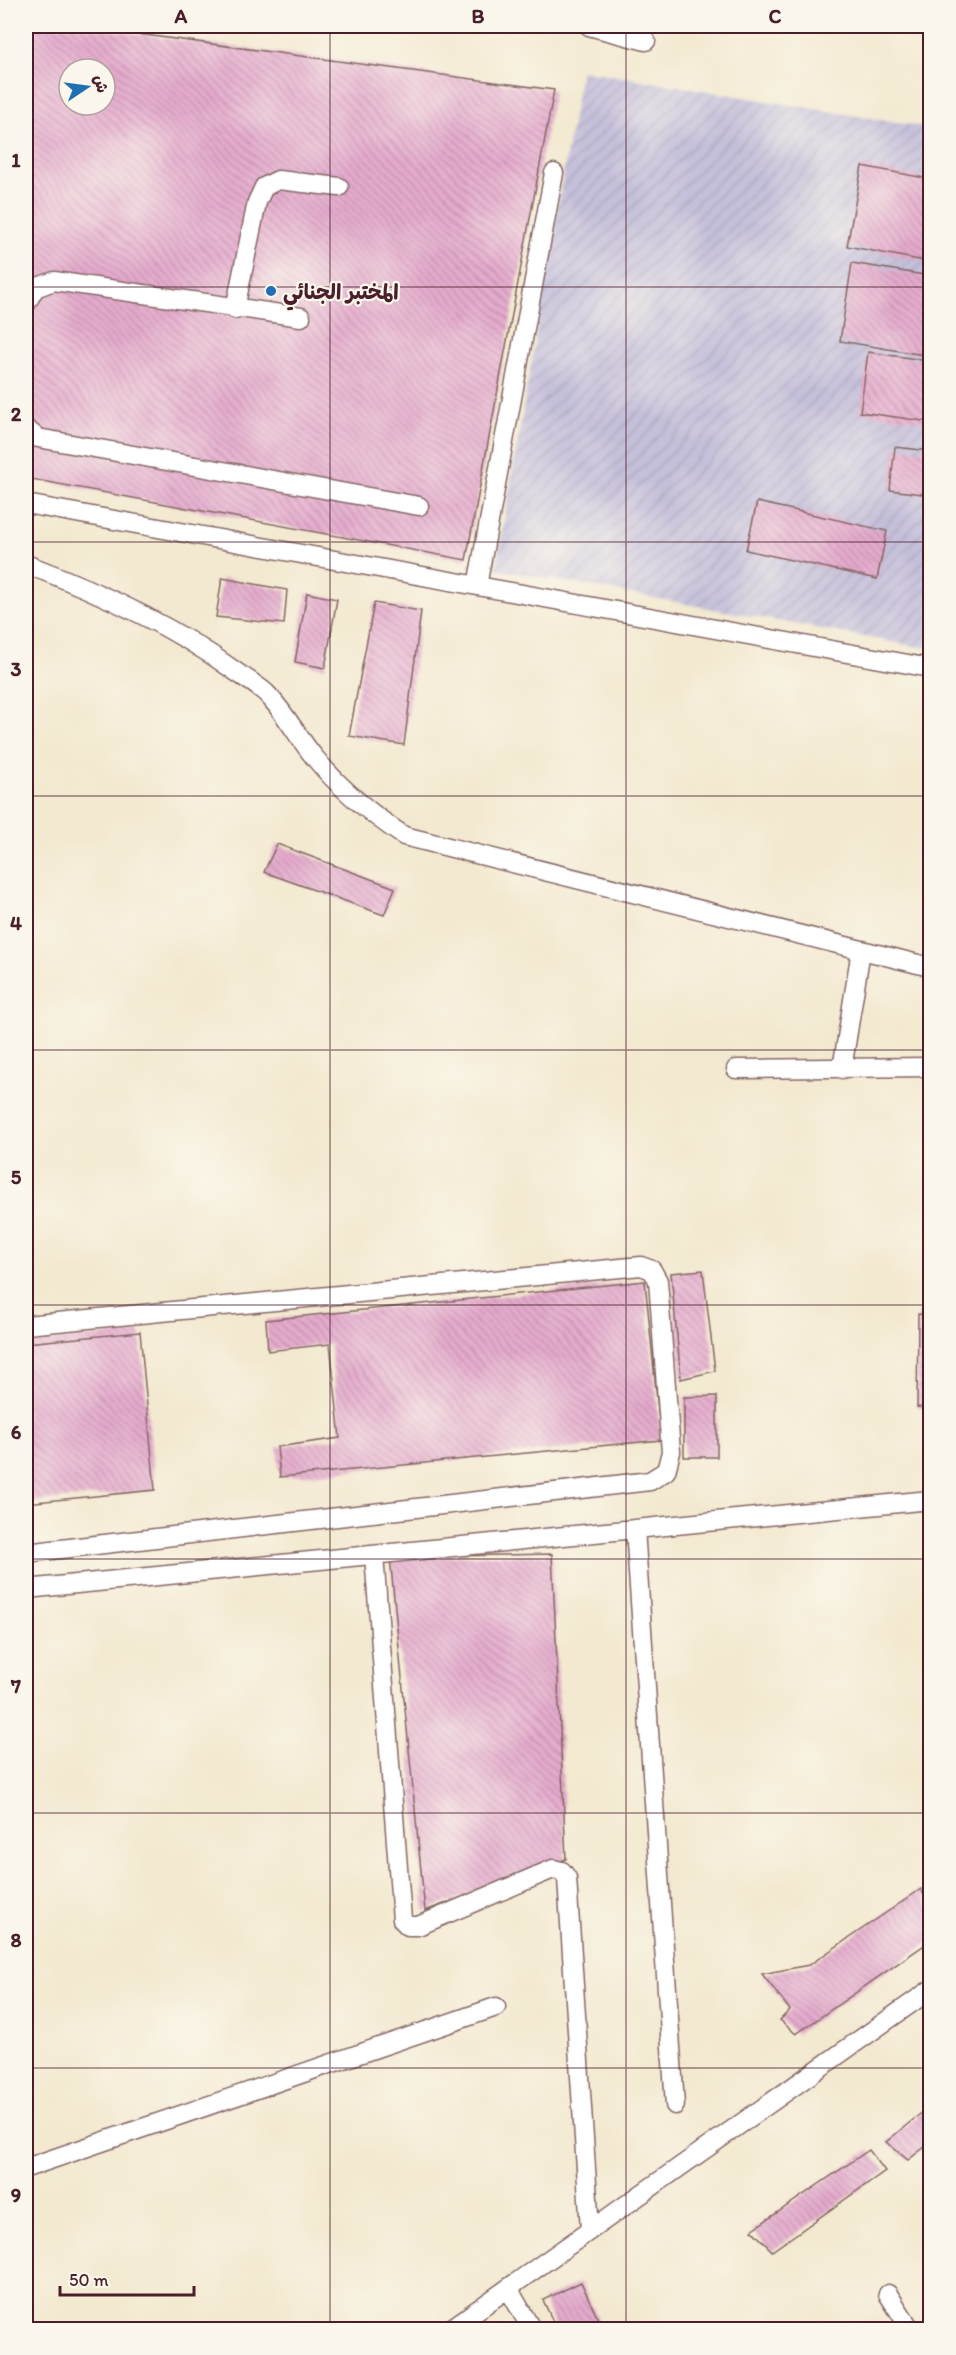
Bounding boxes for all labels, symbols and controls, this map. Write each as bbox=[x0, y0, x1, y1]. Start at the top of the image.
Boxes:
text: A bbox=[174, 4, 188, 28]
text: B bbox=[472, 4, 485, 28]
text: C bbox=[769, 4, 782, 28]
north arrow bbox=[57, 57, 117, 117]
text: ش bbox=[90, 73, 112, 94]
text: 1 bbox=[11, 148, 21, 172]
place label: المختبر الجنائي bbox=[283, 279, 399, 311]
marker: المختبر الجنائي bbox=[264, 284, 278, 298]
text: 2 bbox=[11, 402, 22, 426]
text: 3 bbox=[11, 657, 22, 681]
text: 4 bbox=[10, 911, 22, 935]
text: 5 bbox=[11, 1165, 22, 1189]
text: 6 bbox=[11, 1420, 22, 1444]
text: 7 bbox=[10, 1674, 21, 1698]
text: 8 bbox=[11, 1928, 22, 1952]
text: 9 bbox=[11, 2183, 21, 2207]
scale bar bbox=[60, 2259, 194, 2297]
text: 50 m bbox=[69, 2269, 109, 2291]

